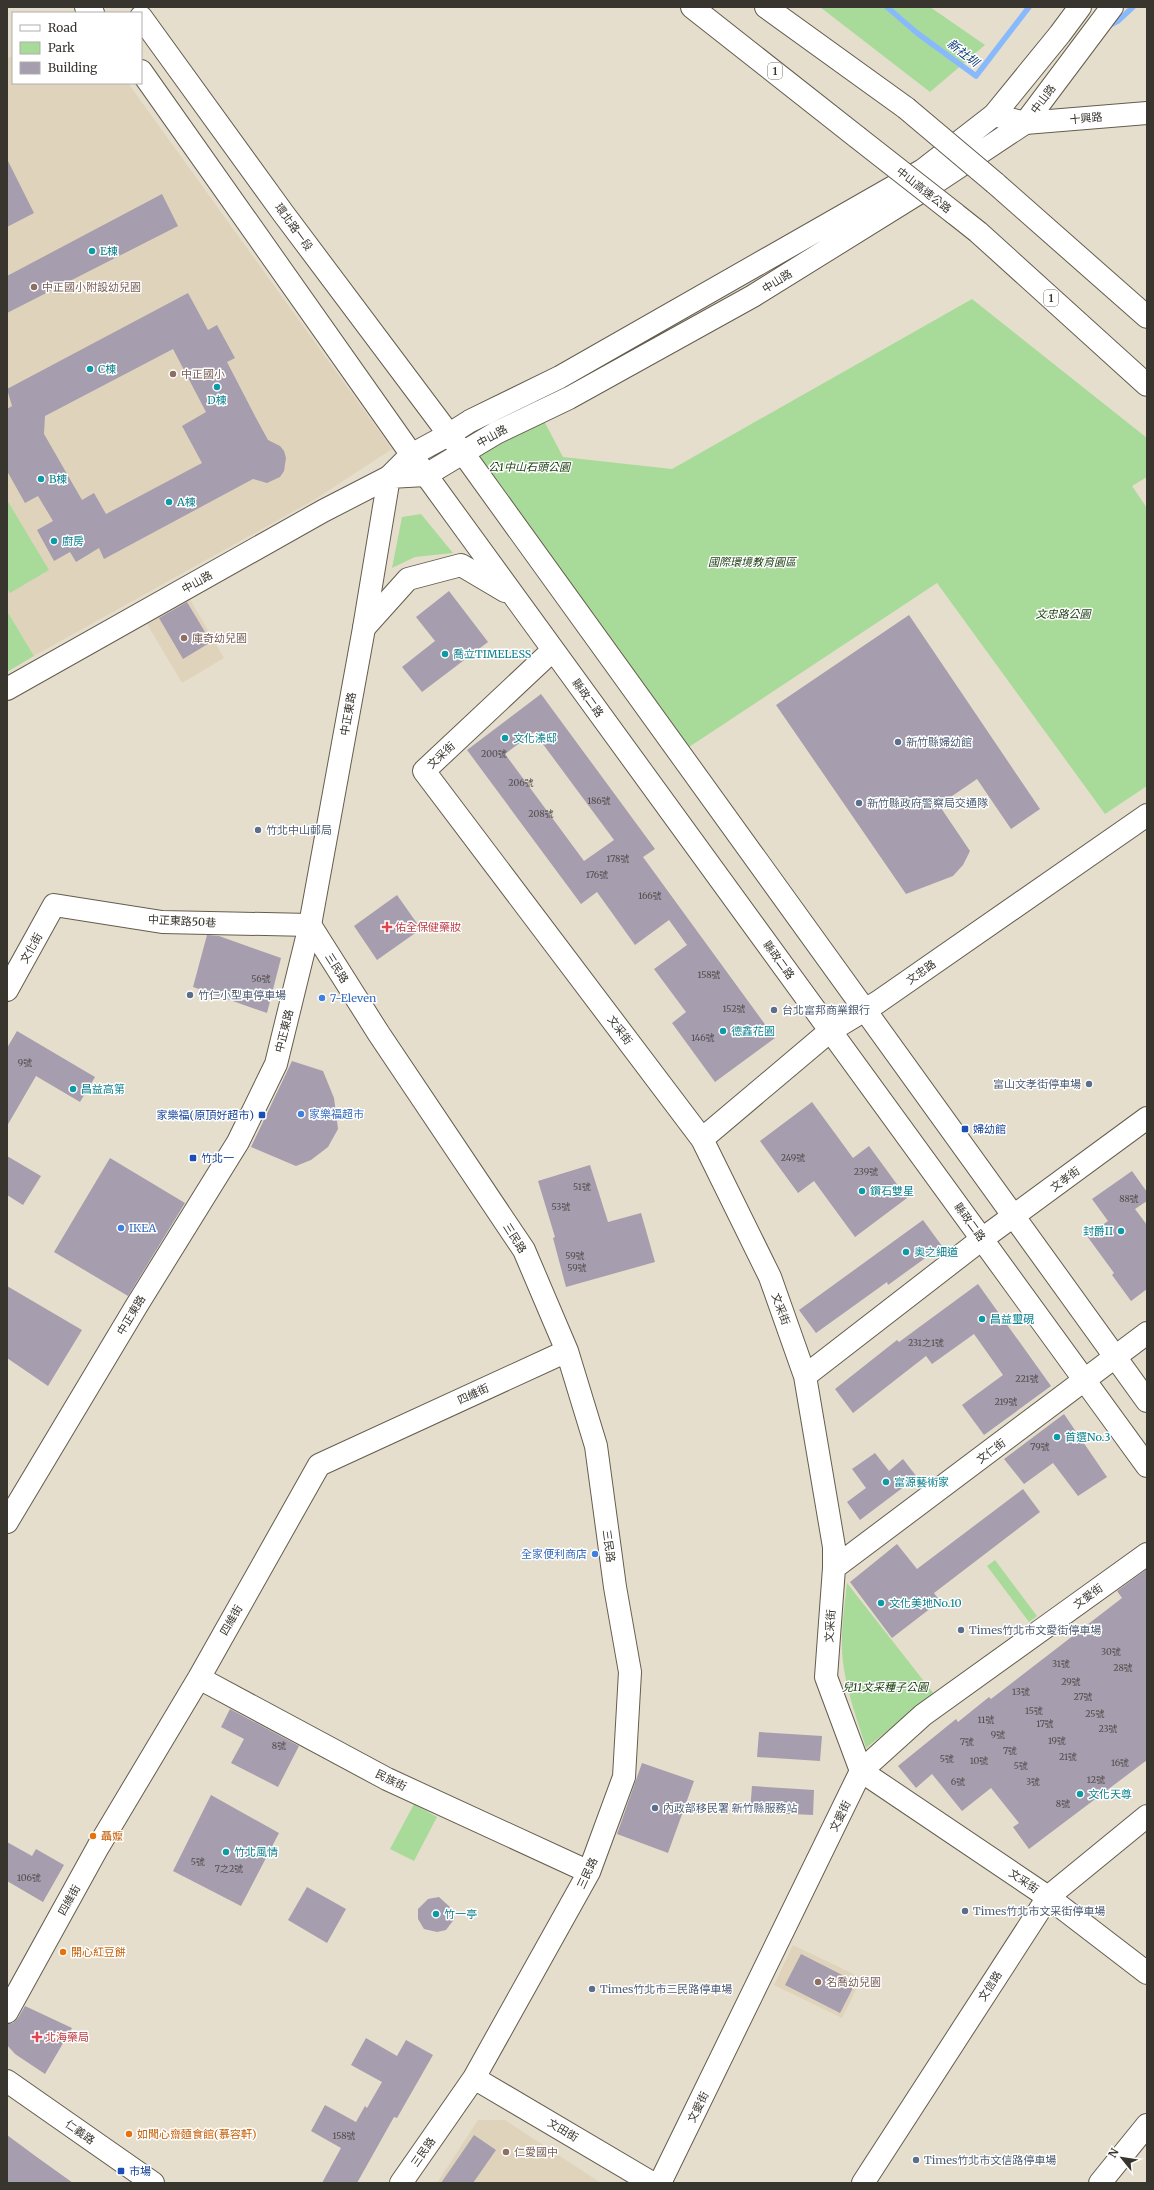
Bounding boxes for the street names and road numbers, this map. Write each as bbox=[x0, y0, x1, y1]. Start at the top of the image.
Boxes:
road number: 1 bbox=[768, 63, 782, 79]
street label: 中山路 bbox=[1027, 82, 1059, 116]
street label: 十興路 bbox=[1069, 110, 1103, 126]
street label: 中山高速公路 bbox=[894, 164, 954, 216]
street label: 環北路一段 bbox=[272, 201, 316, 253]
street label: 中山路 bbox=[759, 266, 795, 296]
road number: 1 bbox=[1044, 290, 1058, 306]
street label: 中山路 bbox=[474, 422, 510, 450]
street label: 中山路 bbox=[179, 568, 215, 596]
street label: 縣政二路 bbox=[569, 676, 607, 720]
street label: 中正東路 bbox=[337, 691, 359, 737]
street label: 文采街 bbox=[424, 739, 458, 771]
street label: 中正東路50巷 bbox=[148, 912, 216, 930]
street label: 文化街 bbox=[17, 930, 45, 966]
street label: 縣政二路 bbox=[760, 938, 798, 982]
street label: 三民路 bbox=[322, 950, 352, 986]
street label: 文忠路 bbox=[903, 957, 939, 987]
street label: 中正東路 bbox=[272, 1008, 296, 1054]
street label: 文采街 bbox=[604, 1013, 636, 1047]
street label: 文孝街 bbox=[1048, 1164, 1082, 1194]
street label: 縣政二路 bbox=[951, 1200, 989, 1244]
street label: 三民路 bbox=[500, 1220, 530, 1256]
street label: 文采街 bbox=[769, 1291, 793, 1327]
street label: 中正東路 bbox=[114, 1293, 148, 1337]
street label: 四維街 bbox=[455, 1381, 491, 1407]
street label: 文仁街 bbox=[974, 1435, 1008, 1467]
street label: 三民路 bbox=[600, 1529, 618, 1563]
street label: 文愛街 bbox=[1071, 1581, 1105, 1611]
street label: 四維街 bbox=[217, 1602, 245, 1638]
street label: 文采街 bbox=[822, 1609, 838, 1643]
street label: 民族街 bbox=[373, 1766, 409, 1794]
street label: 文愛街 bbox=[826, 1798, 854, 1834]
street label: 三民路 bbox=[574, 1855, 600, 1891]
street label: 文采街 bbox=[1006, 1866, 1042, 1896]
street label: 四維街 bbox=[55, 1882, 83, 1918]
street label: 文信路 bbox=[975, 1968, 1005, 2004]
street label: 文愛街 bbox=[684, 2089, 712, 2125]
street label: 文田街 bbox=[545, 2116, 581, 2144]
street label: 仁義路 bbox=[62, 2117, 98, 2147]
street label: 三民路 bbox=[408, 2134, 438, 2170]

